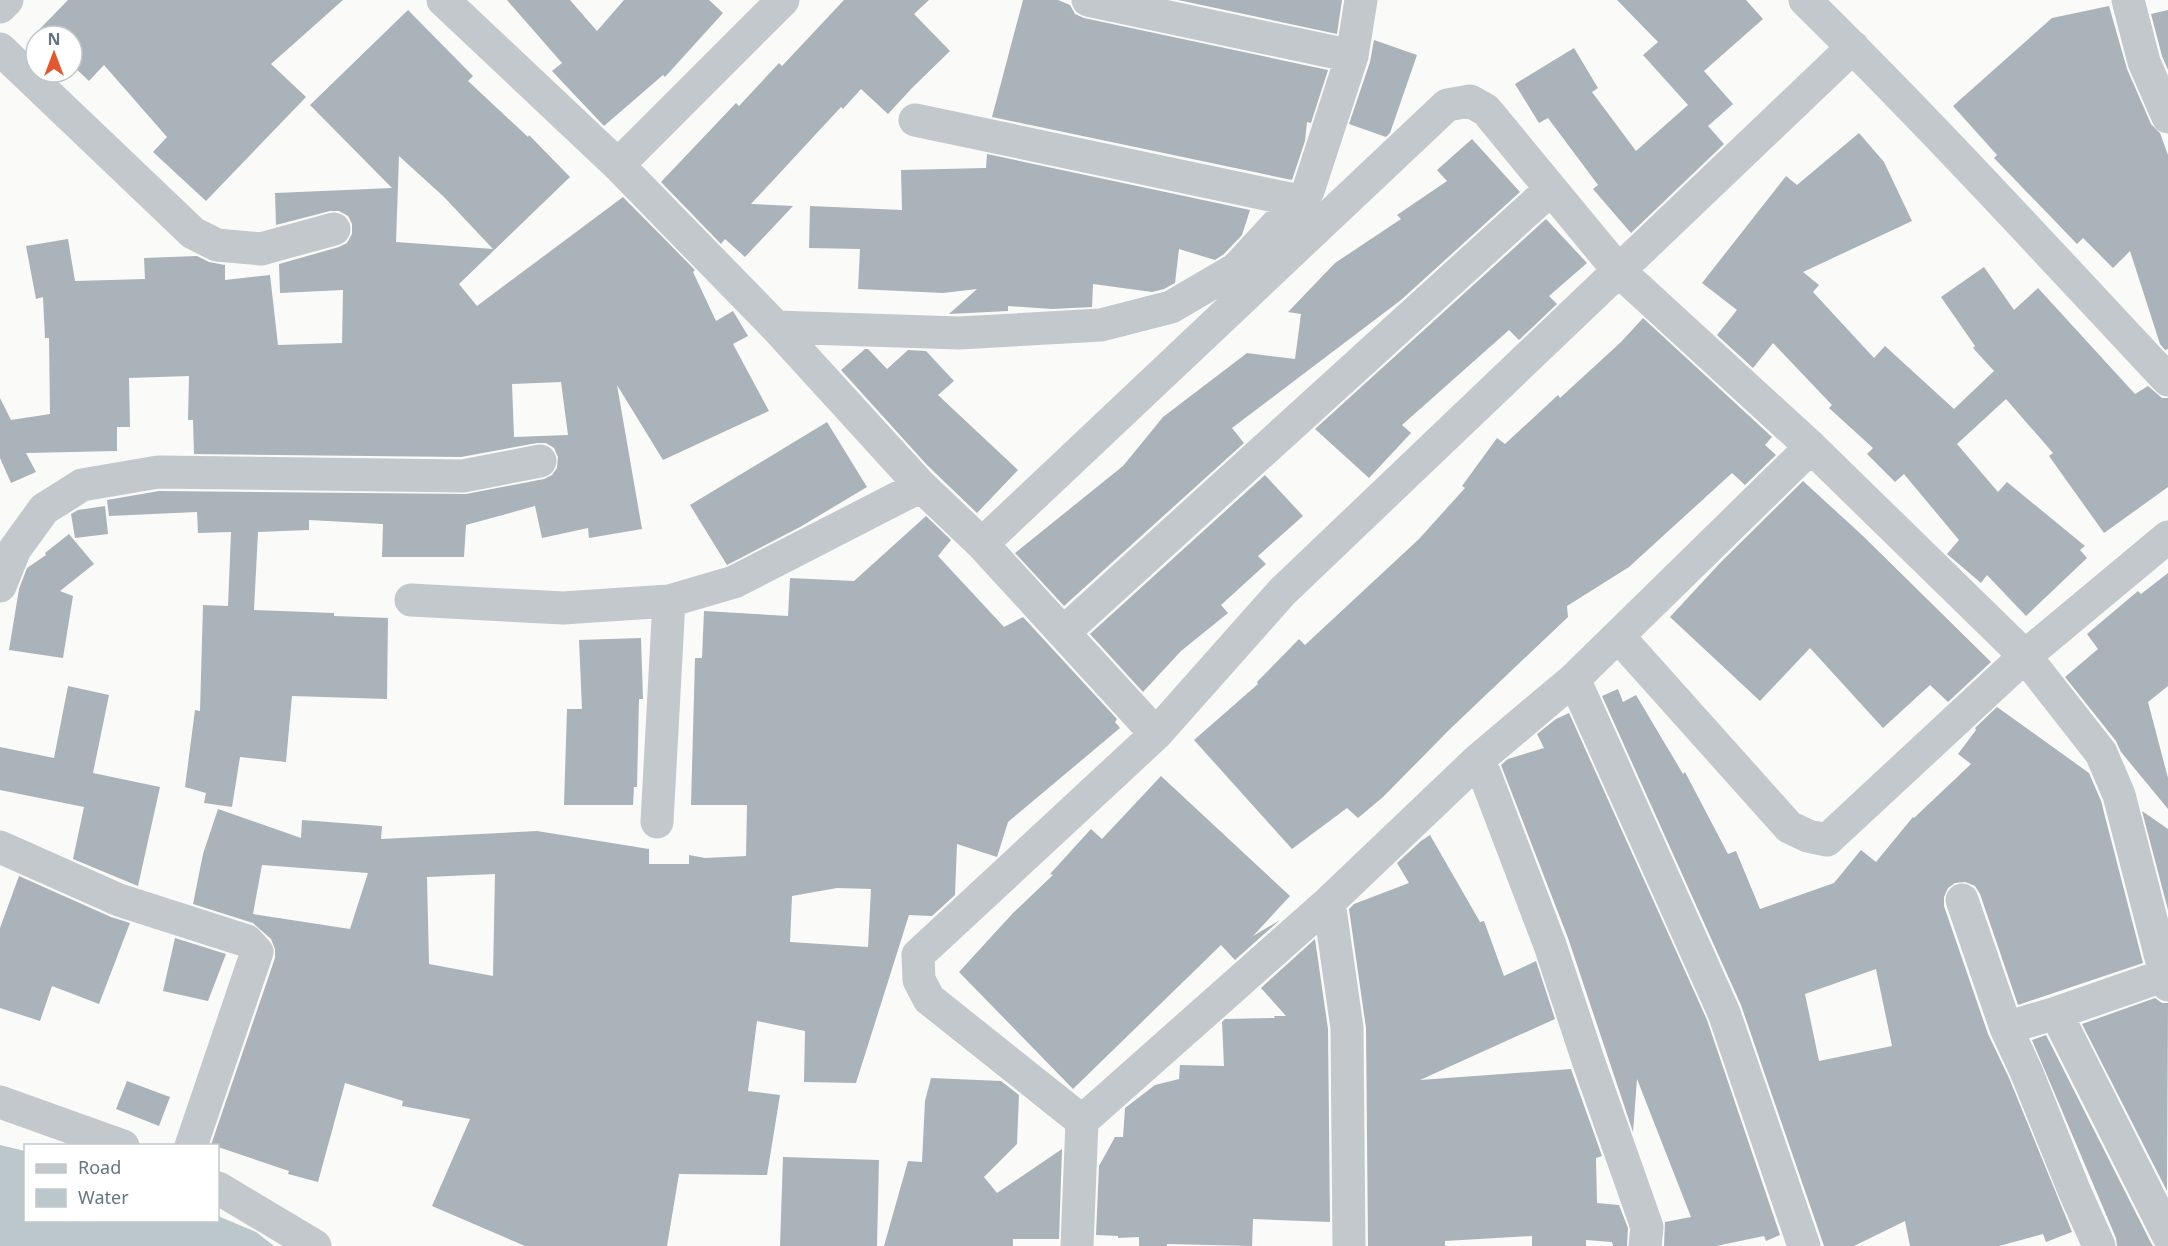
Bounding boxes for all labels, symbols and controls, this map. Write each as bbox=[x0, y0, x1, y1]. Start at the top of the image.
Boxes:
north arrow bbox=[24, 24, 84, 84]
text: N bbox=[47, 28, 61, 50]
legend bbox=[24, 1144, 219, 1222]
text: Road bbox=[78, 1155, 121, 1179]
text: Water bbox=[78, 1185, 129, 1209]

